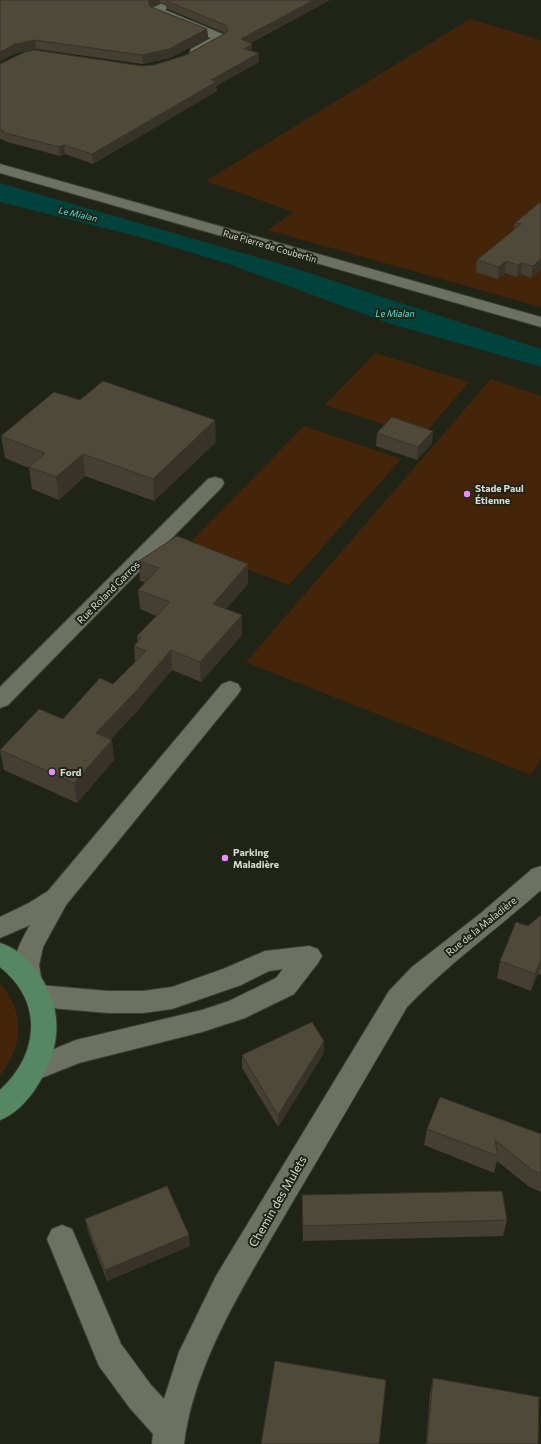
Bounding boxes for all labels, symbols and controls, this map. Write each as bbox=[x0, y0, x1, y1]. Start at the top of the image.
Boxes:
water label: Le Mialan bbox=[58, 204, 98, 224]
street label: Rue Pierre de Coubertin bbox=[222, 227, 318, 265]
water label: Le Mialan bbox=[375, 308, 415, 319]
place label: Stade Paul Étienne bbox=[475, 482, 524, 506]
marker: Stade Paul Étienne bbox=[462, 489, 472, 499]
street label: Rue Roland Garros bbox=[74, 558, 142, 626]
place label: Ford bbox=[60, 766, 82, 778]
marker: Ford bbox=[47, 767, 57, 777]
place label: Parking Maladière bbox=[233, 846, 279, 870]
marker: Parking Maladière bbox=[220, 853, 230, 863]
street label: Rue de la Maladière bbox=[443, 894, 519, 958]
street label: Chemin des Mulets bbox=[245, 1153, 309, 1249]

